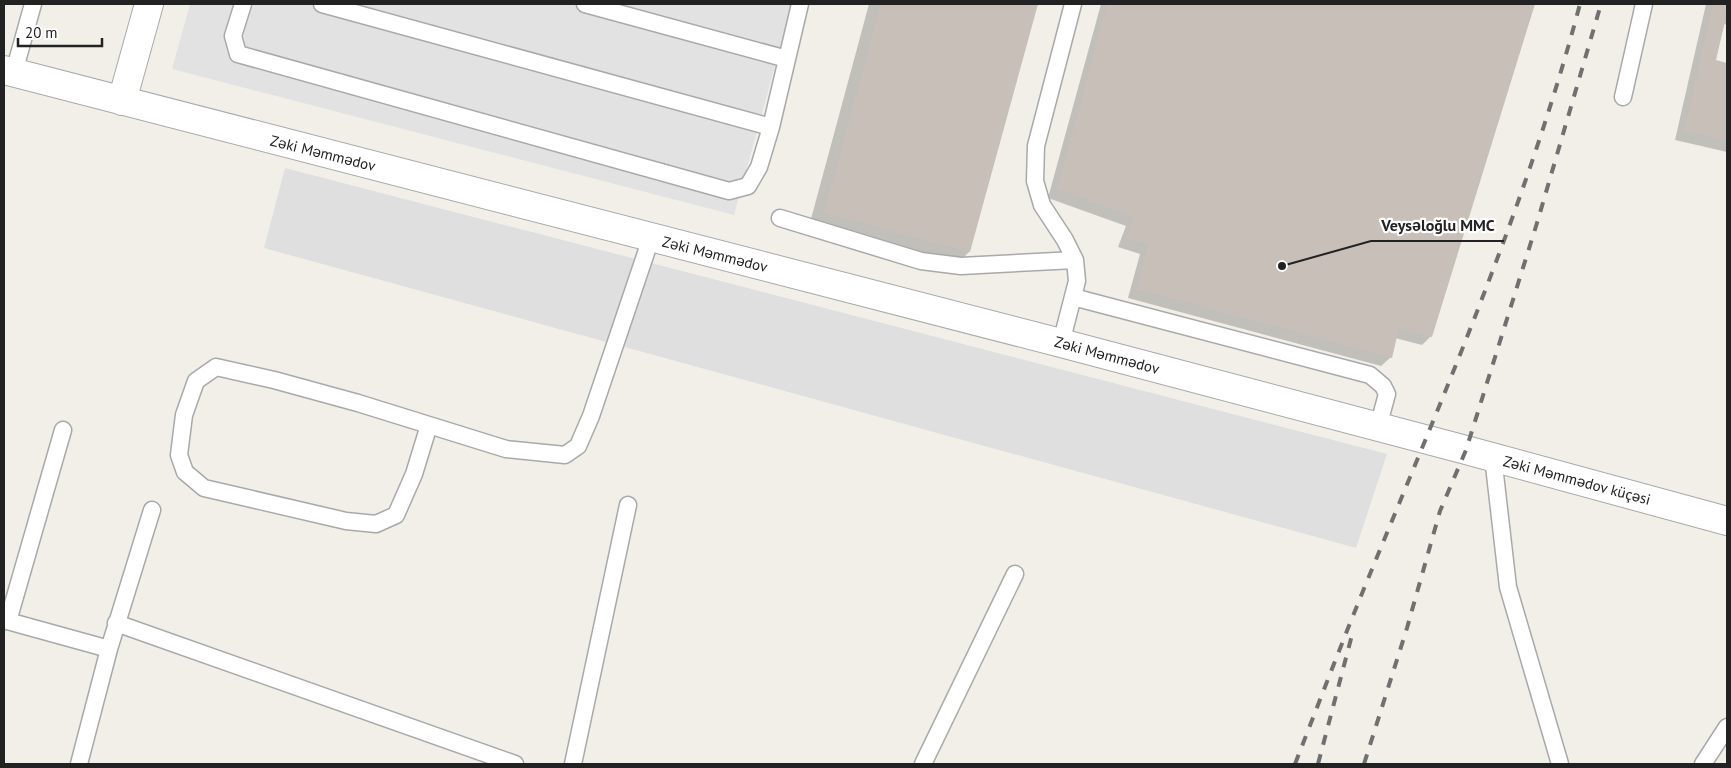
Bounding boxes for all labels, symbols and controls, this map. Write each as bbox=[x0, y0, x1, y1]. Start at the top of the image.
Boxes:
scale bar bbox=[18, 15, 101, 47]
text: 20 m bbox=[25, 23, 58, 42]
street label: Zəki Məmmədov bbox=[268, 131, 378, 175]
callout: Veysəloğlu MMC bbox=[1371, 210, 1504, 241]
text: Veysəloğlu MMC bbox=[1380, 215, 1495, 235]
street label: Zəki Məmmədov bbox=[660, 232, 770, 276]
street label: Zəki Məmmədov bbox=[1052, 332, 1162, 378]
street label: Zəki Məmmədov küçəsi bbox=[1501, 451, 1653, 509]

